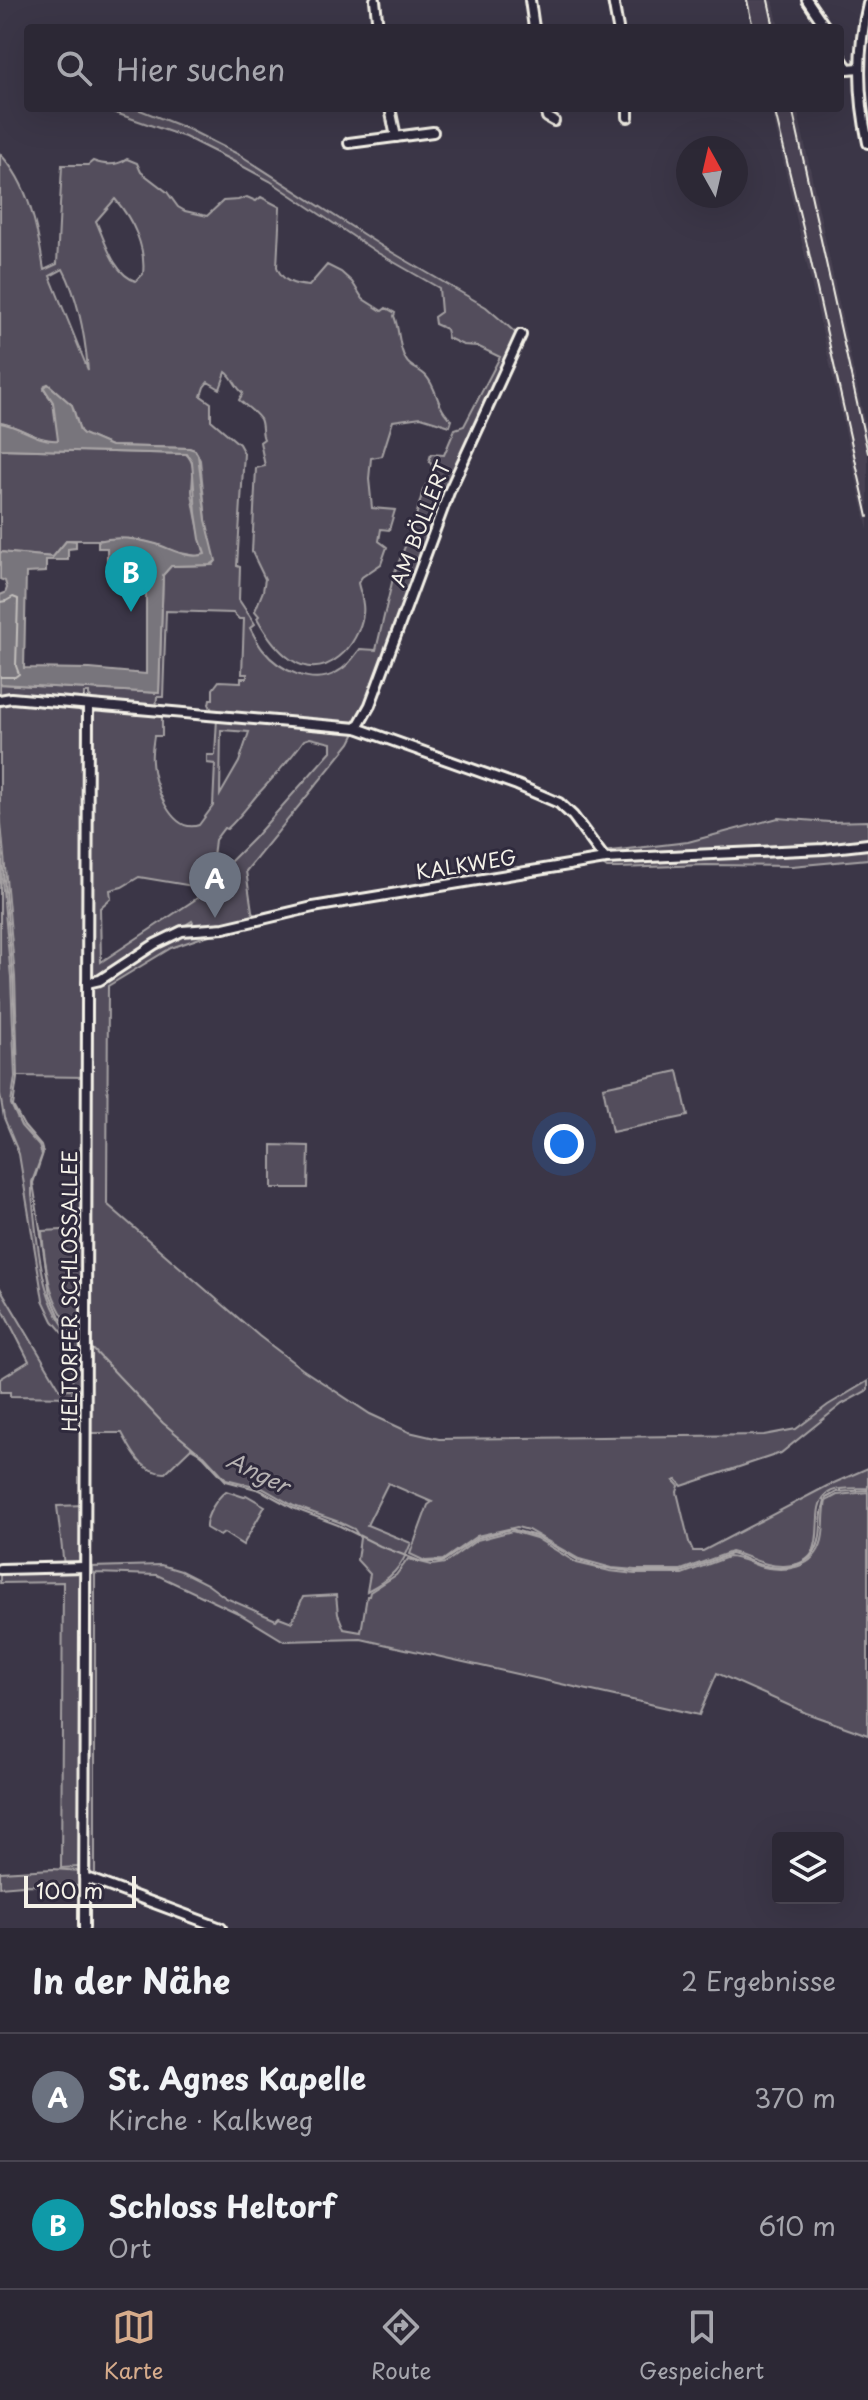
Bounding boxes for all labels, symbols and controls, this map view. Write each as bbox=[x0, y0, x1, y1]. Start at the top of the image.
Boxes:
search box bbox=[24, 24, 844, 112]
icon: search bbox=[52, 46, 96, 90]
text: Hier suchen bbox=[116, 46, 285, 91]
north arrow bbox=[676, 136, 748, 208]
street label: AM BÖLLERT bbox=[382, 456, 458, 591]
pin: B bbox=[105, 546, 157, 612]
street label: KALKWEG bbox=[413, 841, 518, 887]
pin: A bbox=[189, 852, 241, 918]
your location bbox=[544, 1124, 584, 1164]
street label: HELTORFER SCHLOSSALLEE bbox=[54, 1150, 84, 1432]
water label: Anger bbox=[222, 1442, 298, 1502]
map controls bbox=[772, 1832, 844, 1904]
button: layers bbox=[772, 1832, 844, 1904]
scale bar bbox=[24, 1872, 136, 1908]
text: 100 m bbox=[36, 1873, 103, 1906]
text: In der Nähe bbox=[32, 1954, 230, 2006]
text: 2 Ergebnisse bbox=[681, 1961, 836, 2000]
text: St. Agnes Kapelle bbox=[108, 2055, 366, 2100]
text: A bbox=[48, 2078, 68, 2117]
text: 370 m bbox=[754, 2078, 836, 2117]
text: Kirche · Kalkweg bbox=[108, 2100, 314, 2139]
text: Schloss Heltorf bbox=[108, 2183, 336, 2228]
text: B bbox=[49, 2206, 67, 2245]
text: 610 m bbox=[759, 2206, 836, 2245]
text: Ort bbox=[108, 2228, 151, 2267]
tab: Karte bbox=[104, 2305, 163, 2386]
tab: Route bbox=[371, 2305, 431, 2386]
tab: Gespeichert bbox=[639, 2305, 764, 2386]

